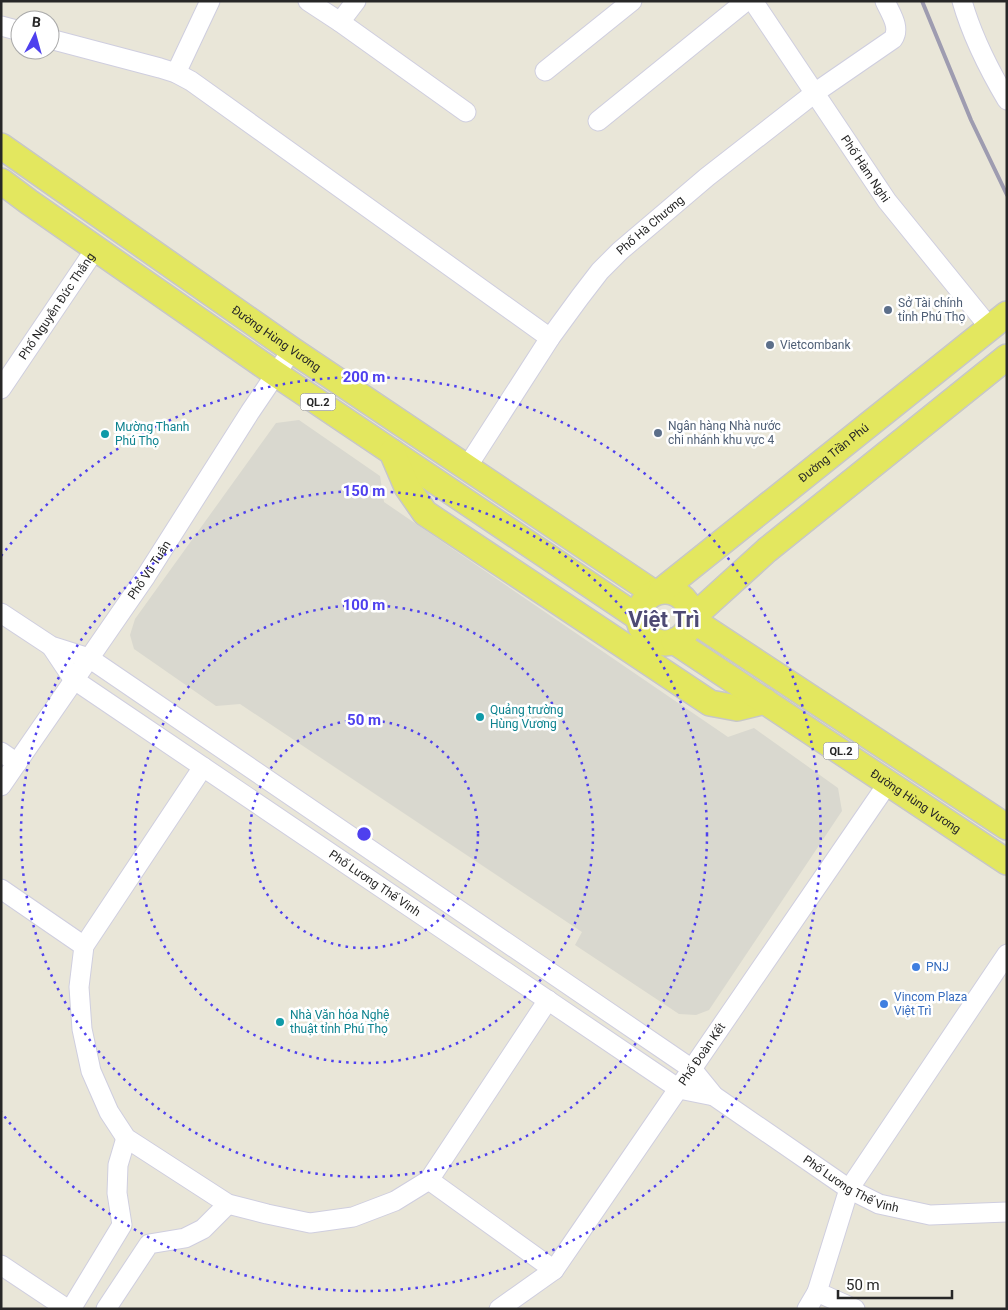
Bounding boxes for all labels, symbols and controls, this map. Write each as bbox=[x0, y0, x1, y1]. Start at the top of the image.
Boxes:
north arrow bbox=[10, 10, 60, 60]
text: B bbox=[31, 14, 42, 31]
street label: Phố Hàm Nghi bbox=[838, 133, 893, 205]
street label: Phố Hà Chương bbox=[614, 193, 687, 258]
street label: Phố Nguyễn Đức Thắng bbox=[16, 250, 98, 362]
place label: Sở Tài chính tỉnh Phú Thọ bbox=[898, 296, 965, 324]
street label: Đường Hùng Vương bbox=[229, 303, 324, 374]
marker: Sở Tài chính tỉnh Phú Thọ bbox=[882, 304, 894, 316]
place label: Vietcombank bbox=[780, 338, 851, 352]
marker: Vietcombank bbox=[764, 339, 776, 351]
text: 200 m bbox=[343, 368, 385, 386]
road number: QL.2 bbox=[300, 394, 336, 411]
place label: Ngân hàng Nhà nước chi nhánh khu vực 4 bbox=[668, 419, 781, 447]
place label: Mường Thanh Phú Thọ bbox=[115, 420, 189, 448]
street label: Đường Trần Phú bbox=[796, 421, 871, 485]
marker: Ngân hàng Nhà nước chi nhánh khu vực 4 bbox=[652, 427, 664, 439]
marker: Mường Thanh Phú Thọ bbox=[99, 428, 111, 440]
text: 150 m bbox=[343, 482, 385, 500]
street label: Phố Vũ Tuân bbox=[125, 538, 174, 602]
text: 100 m bbox=[343, 596, 385, 614]
district label: Việt Trì bbox=[628, 607, 700, 632]
place label: Quảng trường Hùng Vương bbox=[490, 703, 563, 731]
text: 50 m bbox=[347, 711, 381, 729]
marker: Quảng trường Hùng Vương bbox=[474, 711, 486, 723]
road number: QL.2 bbox=[824, 742, 858, 759]
street label: Đường Hùng Vương bbox=[868, 766, 963, 836]
centre of rings bbox=[355, 825, 373, 843]
street label: Phố Lương Thế Vinh bbox=[326, 847, 423, 919]
place label: PNJ bbox=[926, 960, 949, 974]
marker: PNJ bbox=[910, 961, 922, 973]
place label: Vincom Plaza Việt Trì bbox=[894, 990, 967, 1018]
marker: Vincom Plaza Việt Trì bbox=[878, 998, 890, 1010]
place label: Nhà Văn hóa Nghệ thuật tỉnh Phú Thọ bbox=[290, 1008, 389, 1036]
marker: Nhà Văn hóa Nghệ thuật tỉnh Phú Thọ bbox=[274, 1016, 286, 1028]
street label: Phố Đoàn Kết bbox=[676, 1020, 728, 1088]
street label: Phố Lương Thế Vinh bbox=[800, 1153, 900, 1215]
scale bar bbox=[838, 1268, 952, 1300]
text: 50 m bbox=[846, 1276, 880, 1294]

